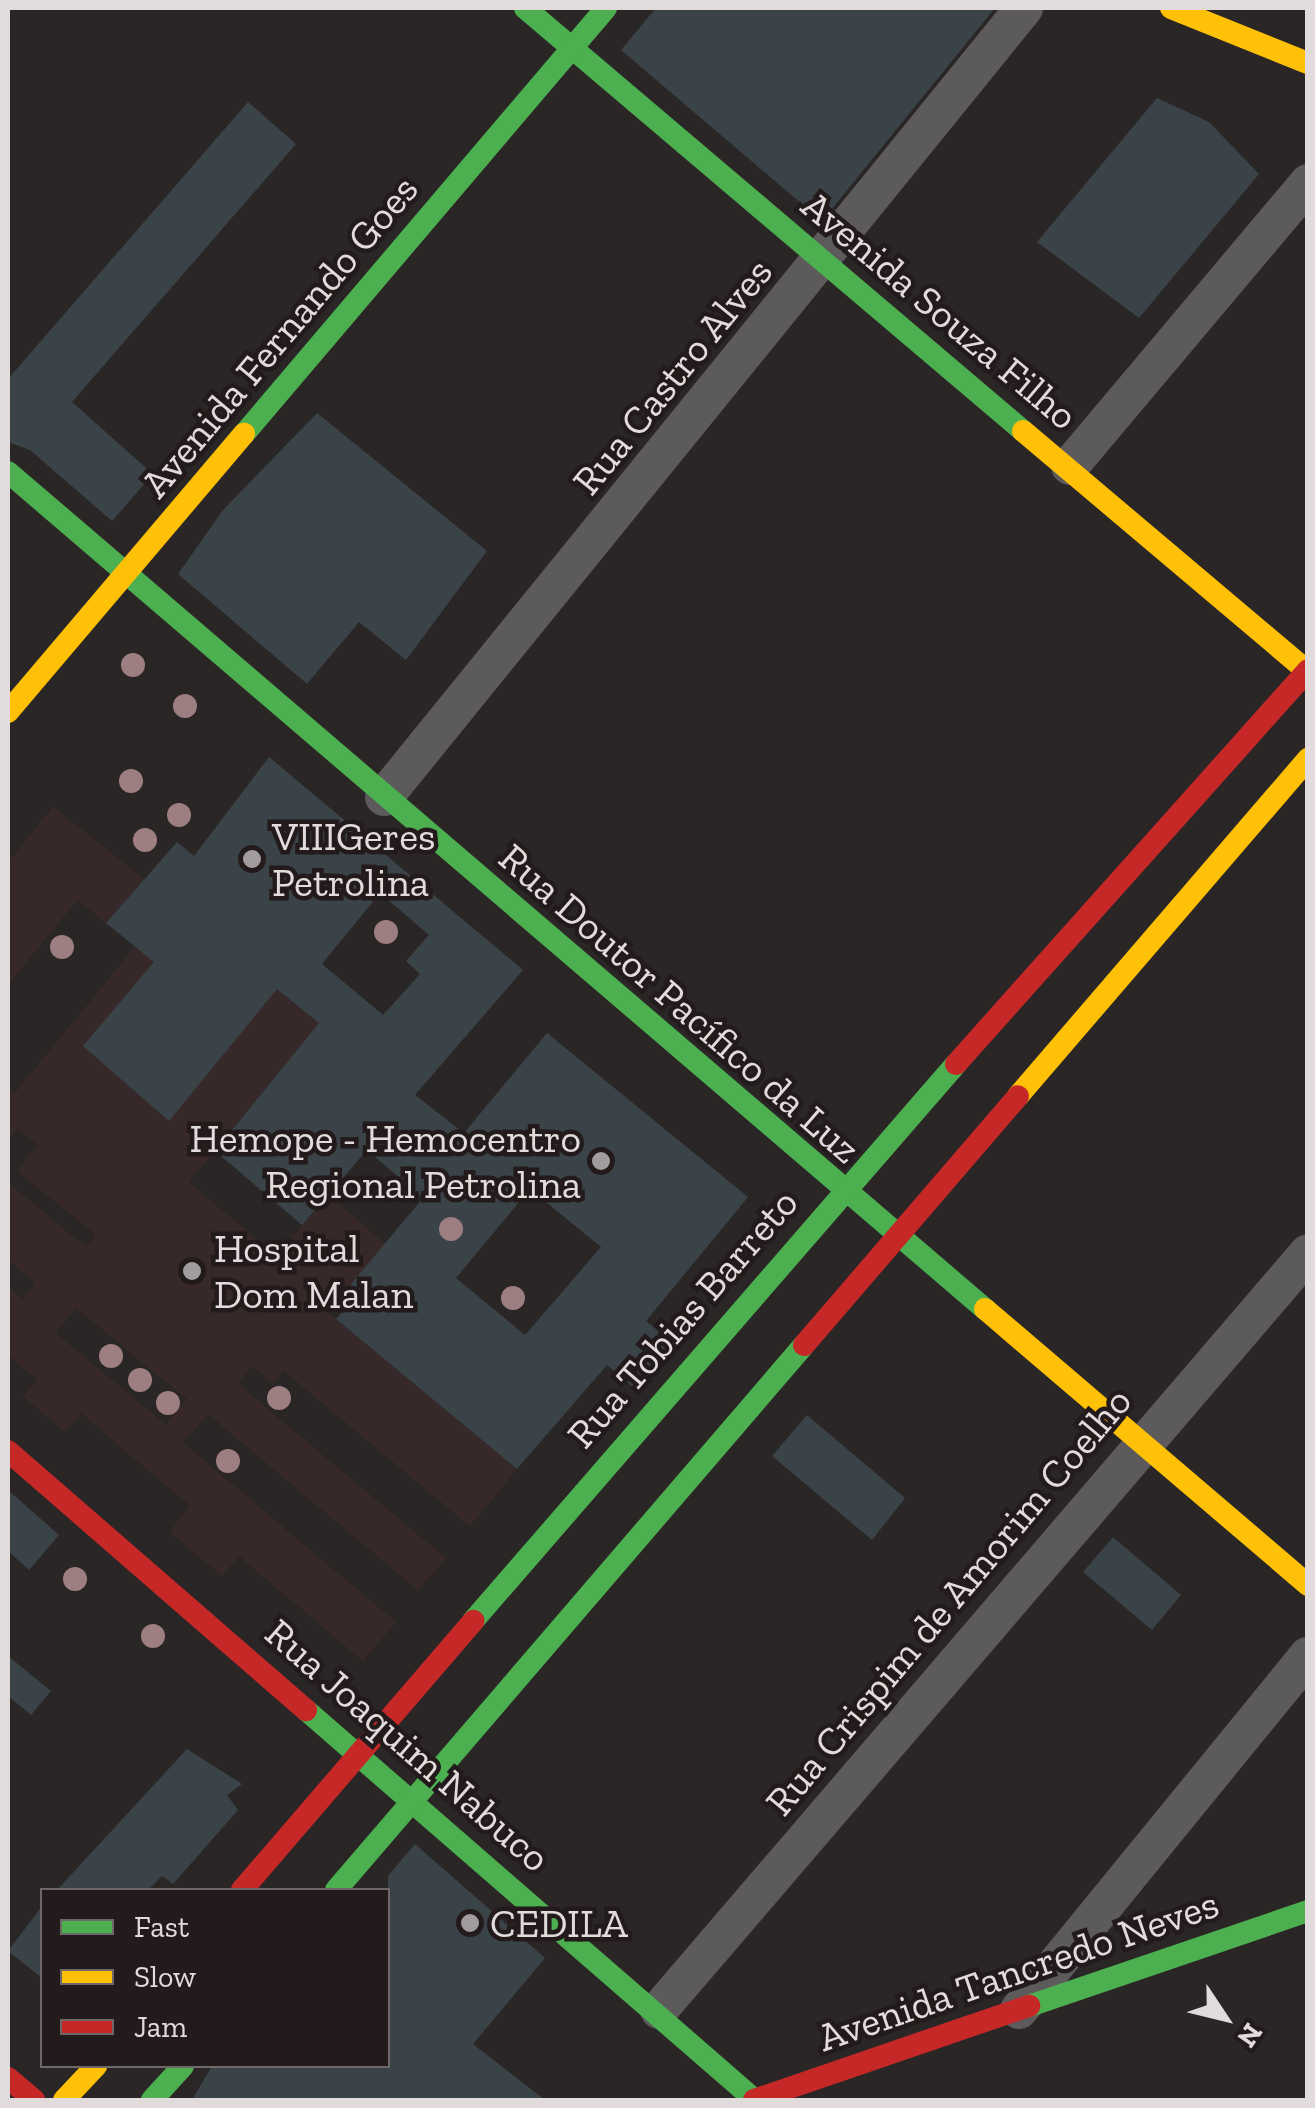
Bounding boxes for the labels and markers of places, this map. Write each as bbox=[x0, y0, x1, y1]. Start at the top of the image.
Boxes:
place label: VIIIGeres Petrolina bbox=[272, 812, 436, 906]
marker: VIIIGeres Petrolina bbox=[241, 848, 263, 870]
place label: Hemope - Hemocentro Regional Petrolina bbox=[190, 1114, 581, 1208]
marker: Hemope - Hemocentro Regional Petrolina bbox=[590, 1150, 612, 1172]
place label: Hospital Dom Malan bbox=[214, 1224, 413, 1318]
marker: Hospital Dom Malan bbox=[179, 1258, 205, 1284]
place label: CEDILA bbox=[490, 1899, 628, 1947]
marker: CEDILA bbox=[459, 1912, 481, 1934]

